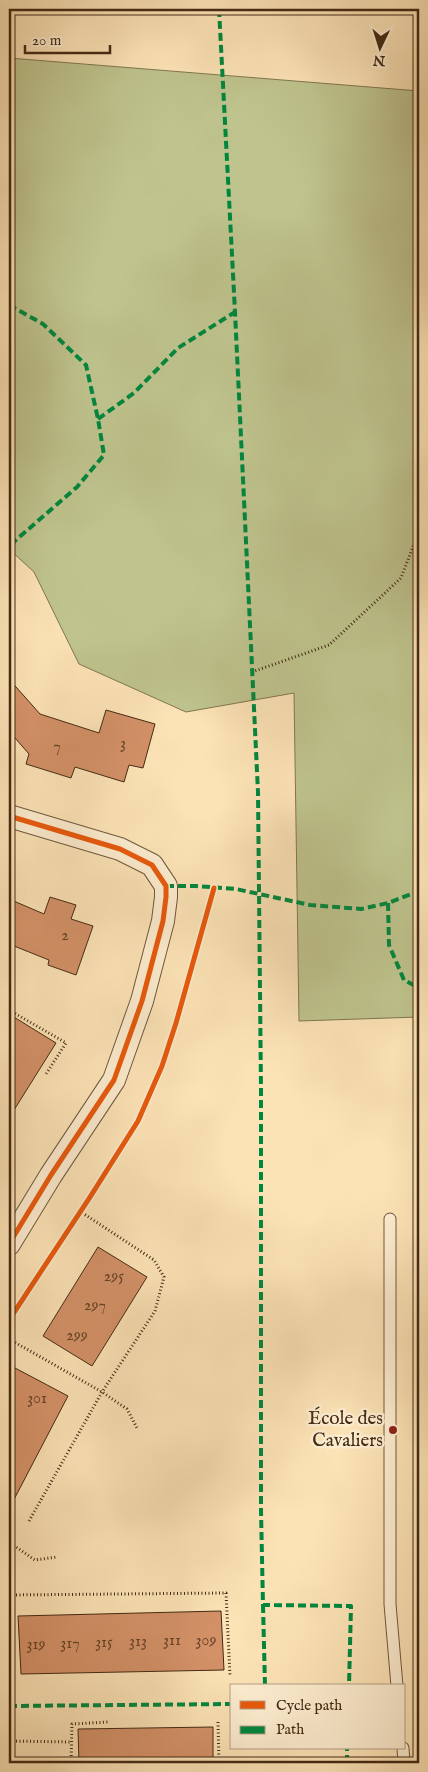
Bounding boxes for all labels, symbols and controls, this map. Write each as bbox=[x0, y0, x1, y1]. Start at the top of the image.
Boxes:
scale bar bbox=[25, 22, 110, 54]
north arrow bbox=[356, 22, 406, 72]
text: 20 m bbox=[32, 31, 62, 50]
text: N bbox=[372, 51, 387, 69]
house number: 3 bbox=[120, 734, 126, 754]
house number: 7 bbox=[53, 737, 61, 757]
house number: 2 bbox=[61, 926, 69, 946]
house number: 295 bbox=[104, 1267, 124, 1287]
house number: 297 bbox=[84, 1296, 106, 1316]
house number: 299 bbox=[66, 1326, 88, 1346]
house number: 301 bbox=[27, 1389, 47, 1409]
place label: École des Cavaliers bbox=[308, 1406, 383, 1453]
marker: École des Cavaliers bbox=[387, 1424, 399, 1436]
house number: 311 bbox=[163, 1631, 181, 1651]
house number: 309 bbox=[196, 1631, 216, 1651]
house number: 313 bbox=[129, 1632, 147, 1652]
house number: 315 bbox=[95, 1633, 113, 1653]
house number: 317 bbox=[60, 1634, 80, 1654]
house number: 319 bbox=[27, 1635, 45, 1655]
legend bbox=[230, 1684, 406, 1750]
text: Cycle path bbox=[276, 1696, 342, 1715]
text: Path bbox=[276, 1720, 304, 1739]

